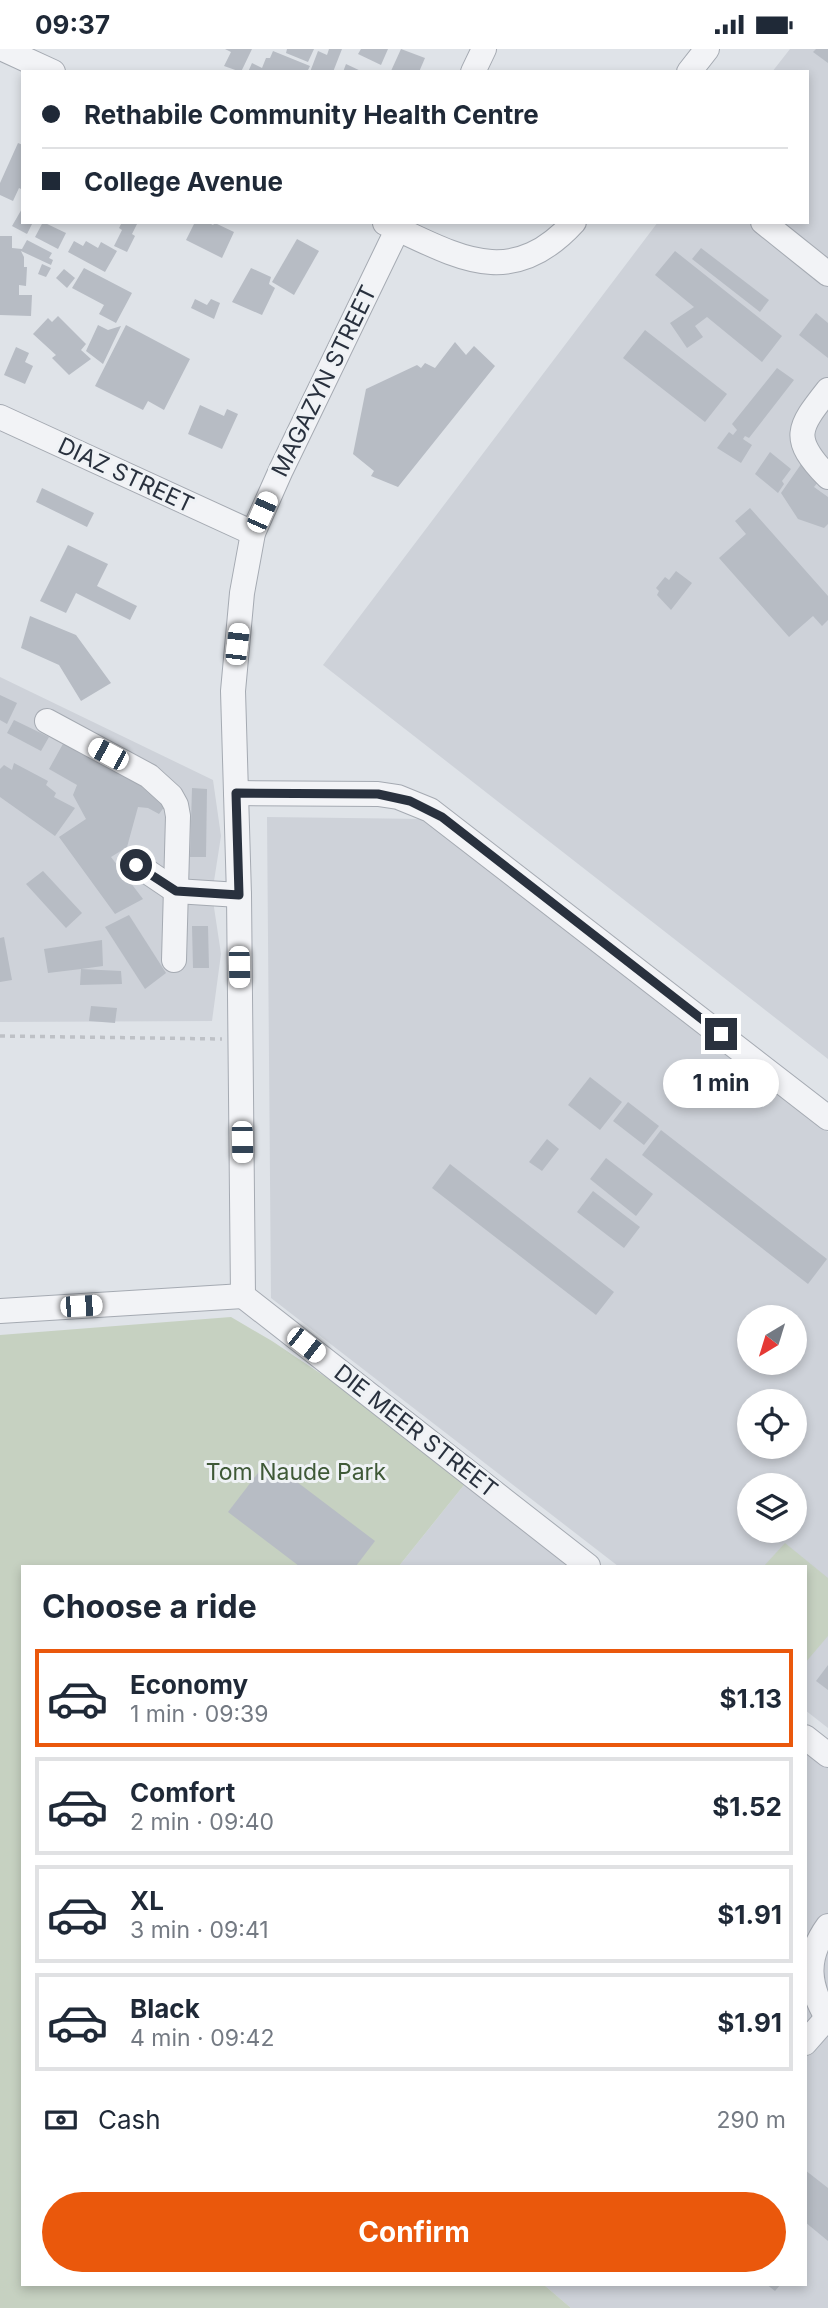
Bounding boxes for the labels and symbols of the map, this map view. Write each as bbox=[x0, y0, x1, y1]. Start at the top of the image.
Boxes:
street label: MAGAZYN STREET bbox=[266, 281, 382, 481]
street label: DIAZ STREET bbox=[54, 431, 198, 519]
car bbox=[244, 489, 281, 535]
car bbox=[225, 622, 250, 666]
car bbox=[85, 735, 132, 773]
route start bbox=[120, 849, 152, 881]
car bbox=[229, 946, 250, 988]
route end bbox=[705, 1018, 737, 1050]
callout: 1 min bbox=[663, 1059, 779, 1107]
car bbox=[232, 1121, 253, 1163]
car bbox=[60, 1294, 103, 1318]
north arrow bbox=[737, 1305, 807, 1375]
car bbox=[283, 1324, 330, 1366]
street label: DIE MEER STREET bbox=[329, 1359, 503, 1503]
park label: Tom Naude Park bbox=[206, 1458, 387, 1486]

